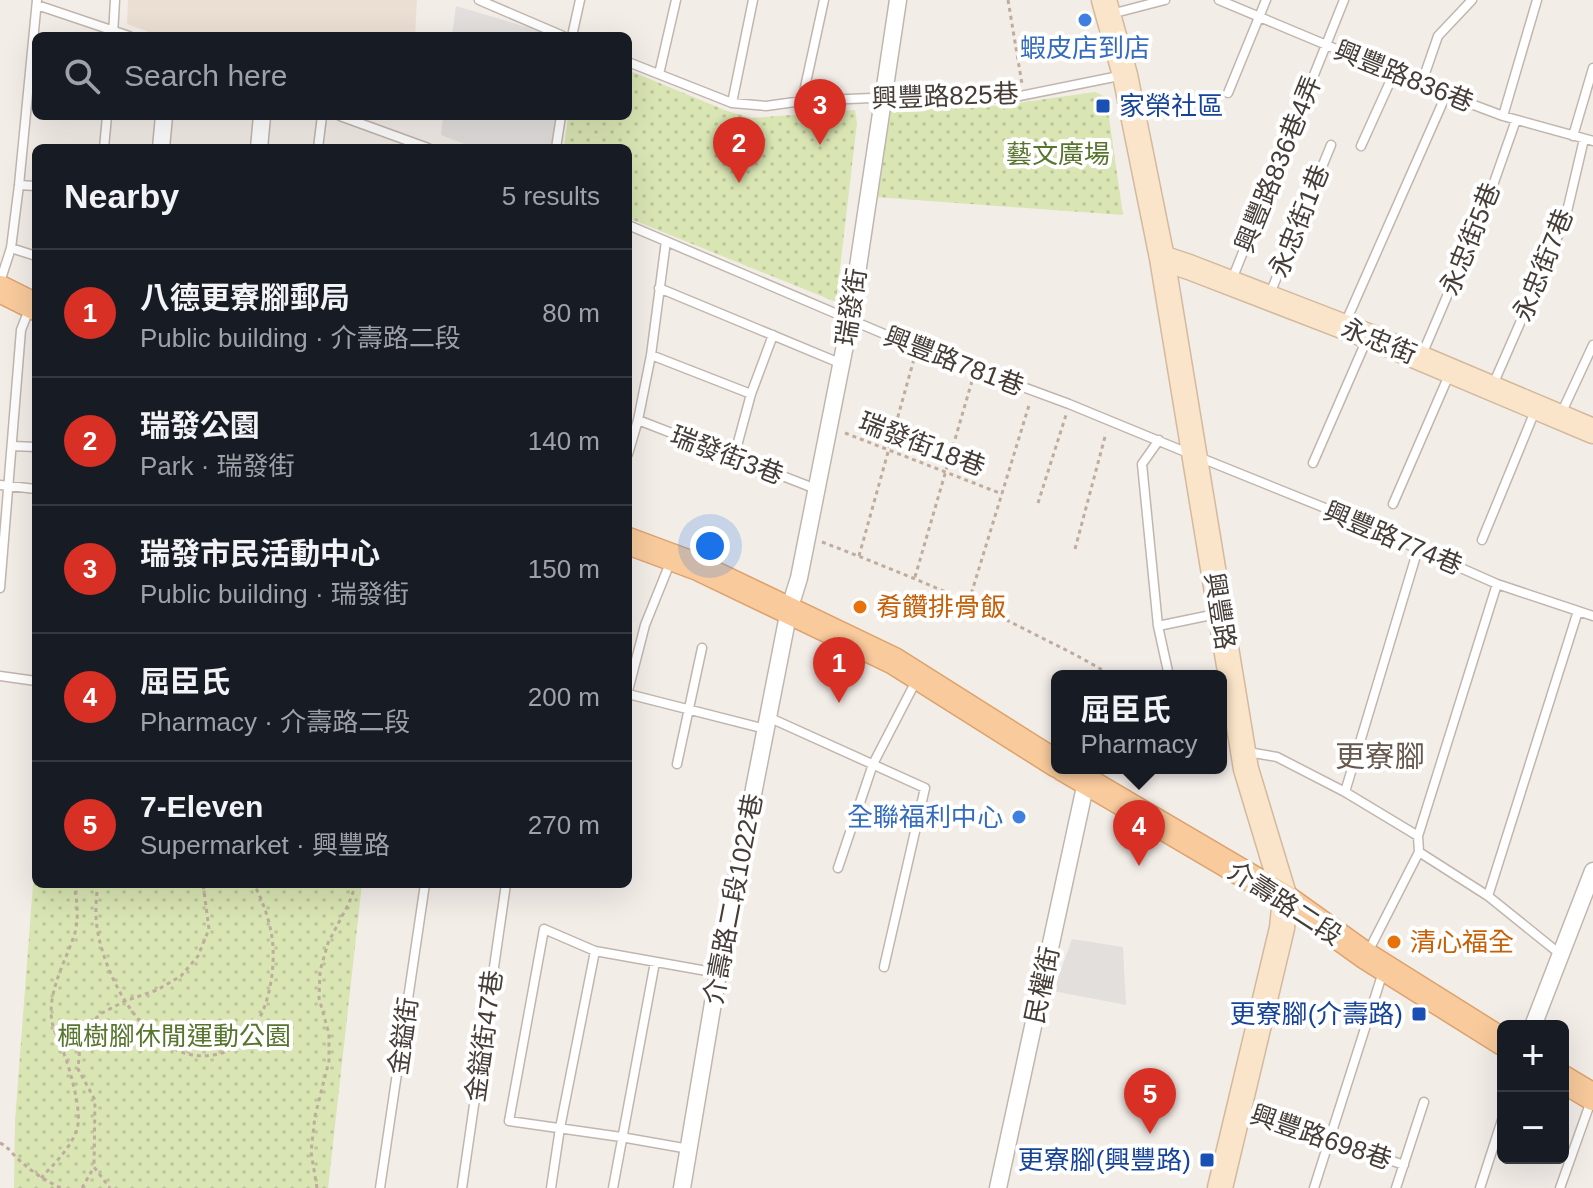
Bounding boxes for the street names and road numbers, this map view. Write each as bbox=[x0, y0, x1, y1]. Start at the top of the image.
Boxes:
street label: 興豐路836巷 bbox=[1330, 34, 1478, 118]
street label: 興豐路836巷4弄 bbox=[1229, 71, 1327, 257]
street label: 興豐路825巷 bbox=[871, 78, 1019, 114]
street label: 永忠街1巷 bbox=[1263, 160, 1335, 282]
street label: 永忠街5巷 bbox=[1434, 178, 1506, 300]
street label: 永忠街7巷 bbox=[1507, 204, 1579, 326]
street label: 瑞發街 bbox=[830, 266, 872, 348]
street label: 永忠街 bbox=[1337, 312, 1421, 370]
street label: 興豐路781巷 bbox=[880, 321, 1028, 401]
street label: 瑞發街18巷 bbox=[855, 406, 989, 482]
street label: 瑞發街3巷 bbox=[666, 420, 788, 490]
street label: 興豐路774巷 bbox=[1319, 495, 1467, 581]
street label: 興豐路 bbox=[1199, 570, 1241, 652]
street label: 介壽路二段1022巷 bbox=[698, 791, 768, 1007]
street label: 介壽路二段 bbox=[1222, 855, 1348, 951]
street label: 民權街 bbox=[1019, 944, 1065, 1026]
street label: 金鎰街47巷 bbox=[460, 968, 508, 1104]
street label: 金鎰街 bbox=[383, 995, 423, 1077]
street label: 興豐路698巷 bbox=[1246, 1099, 1396, 1175]

